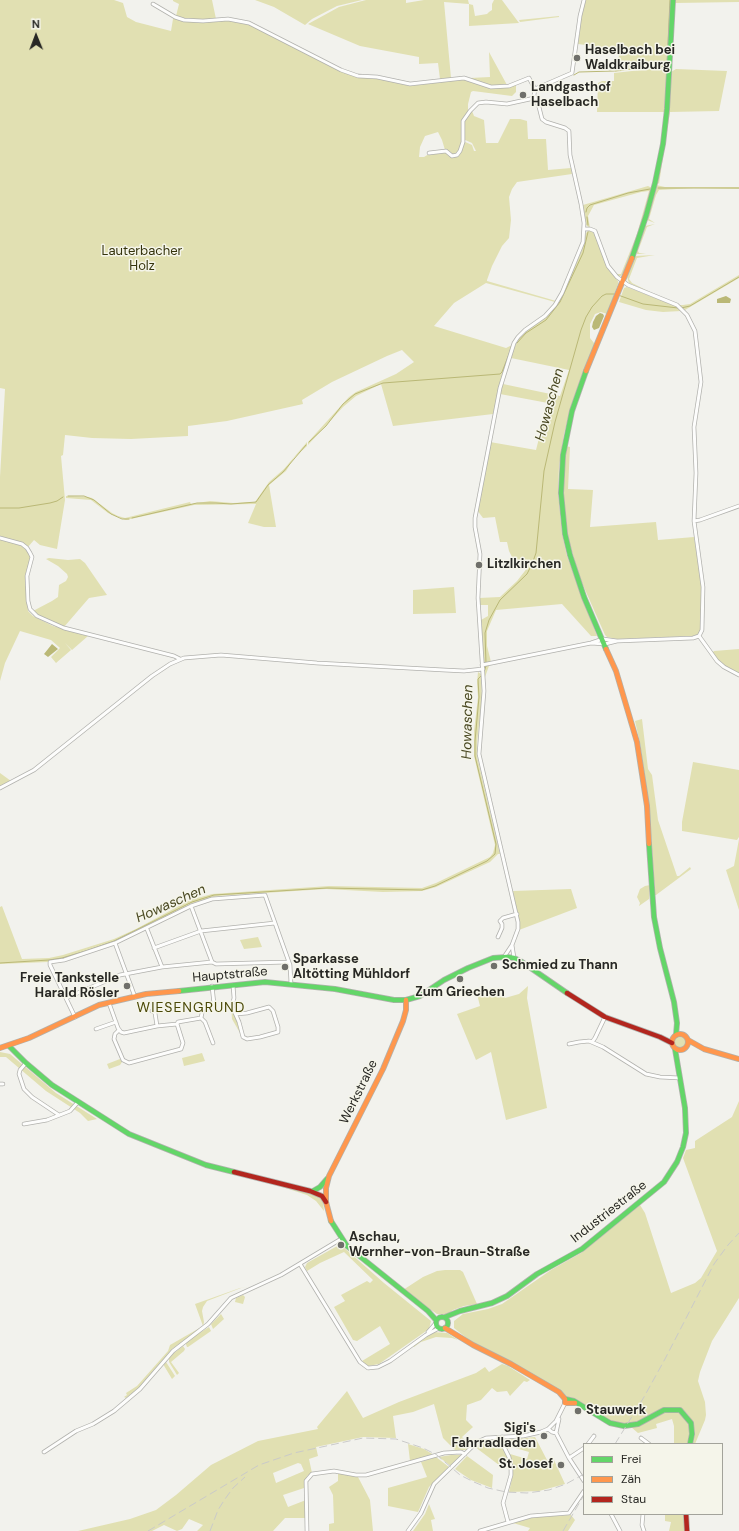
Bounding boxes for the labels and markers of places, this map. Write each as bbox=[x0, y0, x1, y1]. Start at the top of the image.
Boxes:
place label: Haselbach bei Waldkraiburg bbox=[585, 43, 675, 74]
marker: Haselbach bei Waldkraiburg bbox=[572, 53, 582, 63]
place label: Landgasthof Haselbach bbox=[531, 80, 611, 111]
marker: Landgasthof Haselbach bbox=[518, 90, 528, 100]
place label: Litzlkirchen bbox=[487, 557, 561, 573]
marker: Litzlkirchen bbox=[474, 560, 484, 570]
place label: Sparkasse Altötting Mühldorf bbox=[293, 952, 410, 983]
place label: Schmied zu Thann bbox=[502, 958, 618, 974]
marker: Schmied zu Thann bbox=[489, 961, 499, 971]
marker: Sparkasse Altötting Mühldorf bbox=[280, 962, 290, 972]
place label: Freie Tankstelle Harald Rösler bbox=[20, 971, 119, 1002]
marker: Zum Griechen bbox=[455, 974, 465, 984]
marker: Freie Tankstelle Harald Rösler bbox=[122, 981, 132, 991]
place label: Zum Griechen bbox=[415, 985, 505, 1001]
place label: Aschau, Wernher-von-Braun-Straße bbox=[349, 1230, 530, 1261]
marker: Aschau, Wernher-von-Braun-Straße bbox=[336, 1240, 346, 1250]
place label: Stauwerk bbox=[586, 1403, 646, 1419]
marker: Stauwerk bbox=[573, 1406, 583, 1416]
place label: Sigi's Fahrradladen bbox=[451, 1421, 536, 1452]
marker: Sigi's Fahrradladen bbox=[539, 1431, 549, 1441]
place label: St. Josef bbox=[499, 1457, 553, 1473]
marker: St. Josef bbox=[556, 1460, 566, 1470]

